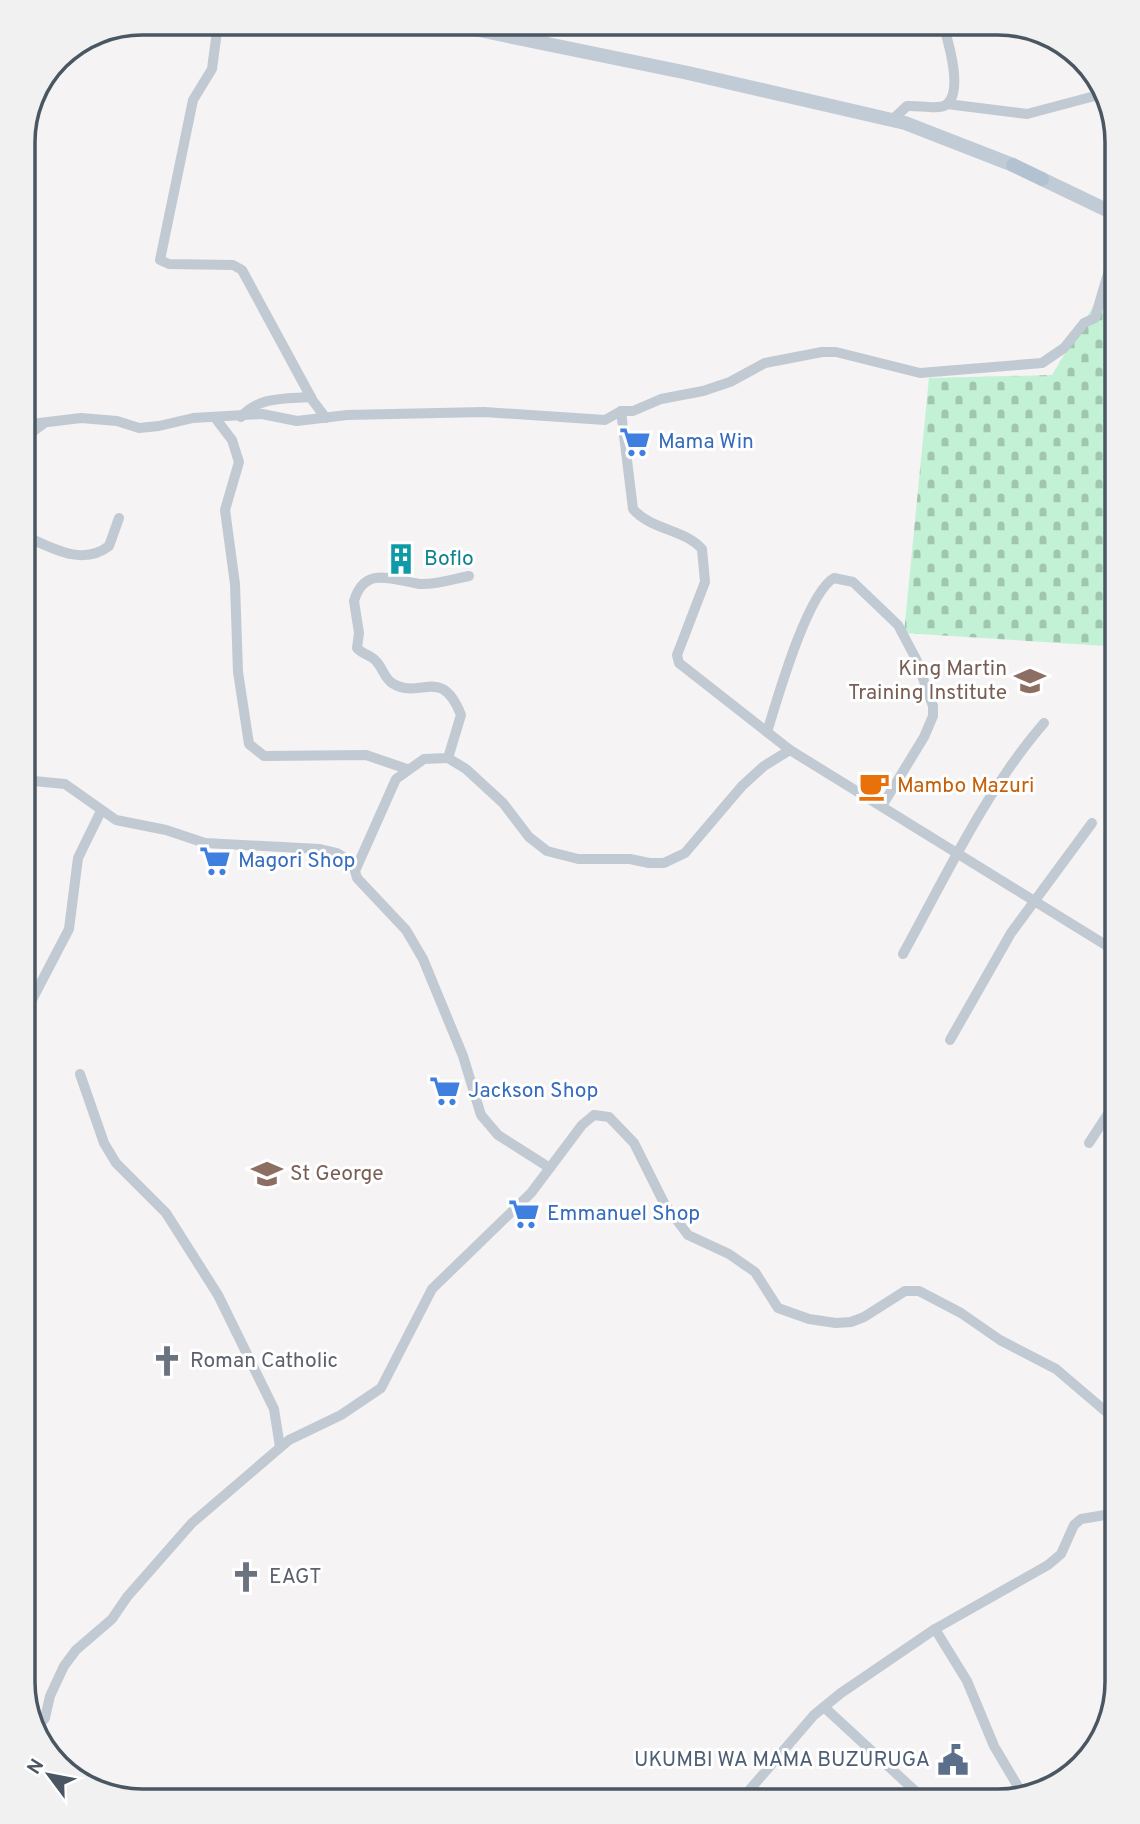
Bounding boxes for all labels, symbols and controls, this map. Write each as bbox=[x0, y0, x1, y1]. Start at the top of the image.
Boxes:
supermarket icon: Mama Win bbox=[618, 425, 652, 459]
place label: Mama Win bbox=[658, 429, 754, 456]
building icon: Boflo bbox=[384, 542, 418, 576]
place label: Boflo bbox=[424, 546, 474, 573]
place label: King Martin Training Institute bbox=[848, 656, 1007, 707]
school or university icon: King Martin Training Institute bbox=[1013, 664, 1047, 698]
cafe icon: Mambo Mazuri bbox=[857, 769, 891, 803]
place label: Mambo Mazuri bbox=[897, 773, 1034, 800]
supermarket icon: Magori Shop bbox=[198, 844, 232, 878]
place label: Magori Shop bbox=[238, 848, 355, 875]
supermarket icon: Jackson Shop bbox=[428, 1074, 462, 1108]
place label: Jackson Shop bbox=[468, 1078, 598, 1105]
school or university icon: St George bbox=[250, 1157, 284, 1191]
place label: St George bbox=[290, 1161, 384, 1188]
supermarket icon: Emmanuel Shop bbox=[507, 1197, 541, 1231]
place label: Emmanuel Shop bbox=[547, 1201, 700, 1228]
church icon: Roman Catholic bbox=[150, 1344, 184, 1378]
place label: Roman Catholic bbox=[190, 1348, 338, 1375]
church icon: EAGT bbox=[229, 1560, 263, 1594]
place label: EAGT bbox=[269, 1564, 321, 1591]
north arrow bbox=[14, 1740, 84, 1810]
public building icon: UKUMBI WA MAMA BUZURUGA bbox=[936, 1743, 970, 1777]
place label: UKUMBI WA MAMA BUZURUGA bbox=[634, 1747, 930, 1774]
text: N bbox=[22, 1755, 50, 1779]

